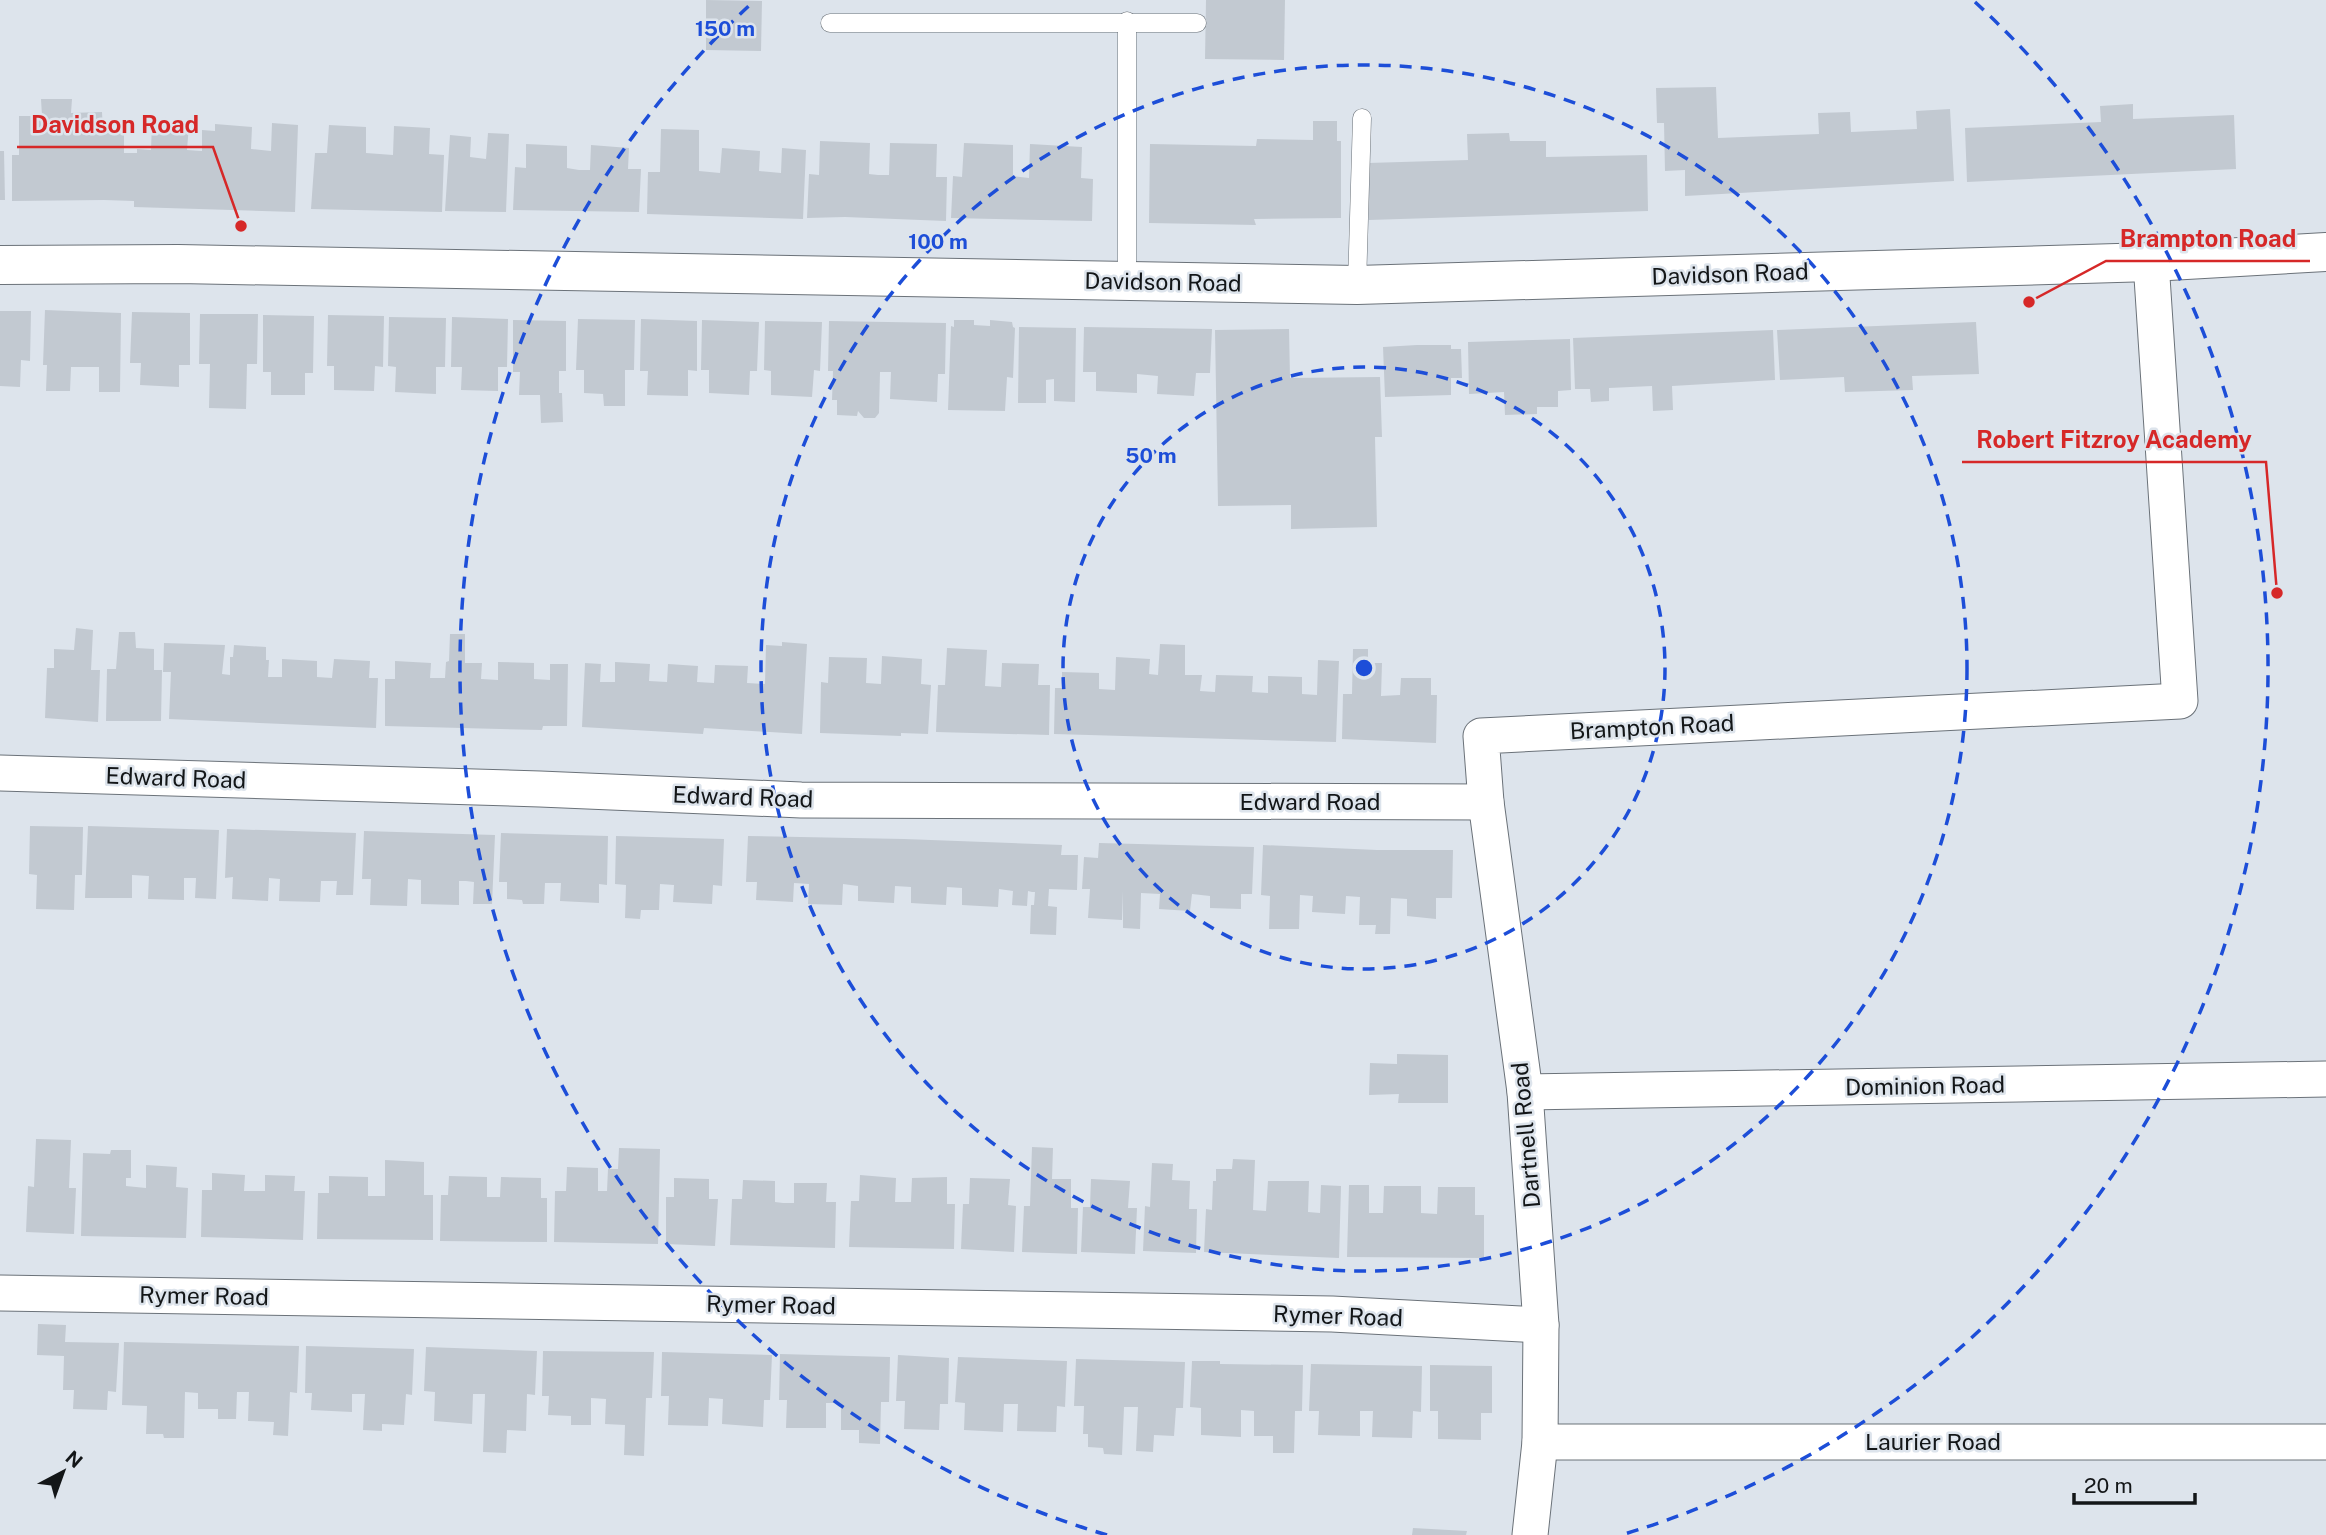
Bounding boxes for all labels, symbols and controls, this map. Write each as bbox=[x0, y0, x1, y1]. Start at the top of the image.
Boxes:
text: 150 m bbox=[695, 16, 755, 41]
callout: Davidson Road bbox=[17, 102, 213, 147]
text: Davidson Road bbox=[31, 110, 199, 138]
callout: Brampton Road bbox=[2106, 216, 2310, 261]
text: Brampton Road bbox=[2120, 224, 2296, 252]
text: 100 m bbox=[908, 229, 968, 254]
street label: Davidson Road bbox=[1651, 257, 1809, 290]
street label: Davidson Road bbox=[1084, 267, 1242, 296]
callout: Robert Fitzroy Academy bbox=[1962, 417, 2266, 462]
text: Robert Fitzroy Academy bbox=[1976, 425, 2252, 453]
text: 50 m bbox=[1125, 443, 1177, 468]
centre of rings bbox=[1352, 656, 1376, 680]
street label: Brampton Road bbox=[1569, 709, 1735, 744]
street label: Edward Road bbox=[105, 762, 247, 793]
street label: Edward Road bbox=[672, 781, 814, 812]
street label: Edward Road bbox=[1240, 788, 1380, 815]
street label: Dartnell Road bbox=[1506, 1061, 1545, 1209]
street label: Dominion Road bbox=[1845, 1071, 2005, 1100]
street label: Rymer Road bbox=[139, 1281, 269, 1310]
street label: Rymer Road bbox=[706, 1290, 836, 1319]
street label: Rymer Road bbox=[1273, 1300, 1403, 1331]
street label: Laurier Road bbox=[1865, 1428, 2001, 1455]
north arrow bbox=[28, 1437, 98, 1507]
text: N bbox=[61, 1446, 87, 1472]
scale bar bbox=[2074, 1462, 2195, 1506]
text: 20 m bbox=[2084, 1473, 2133, 1498]

